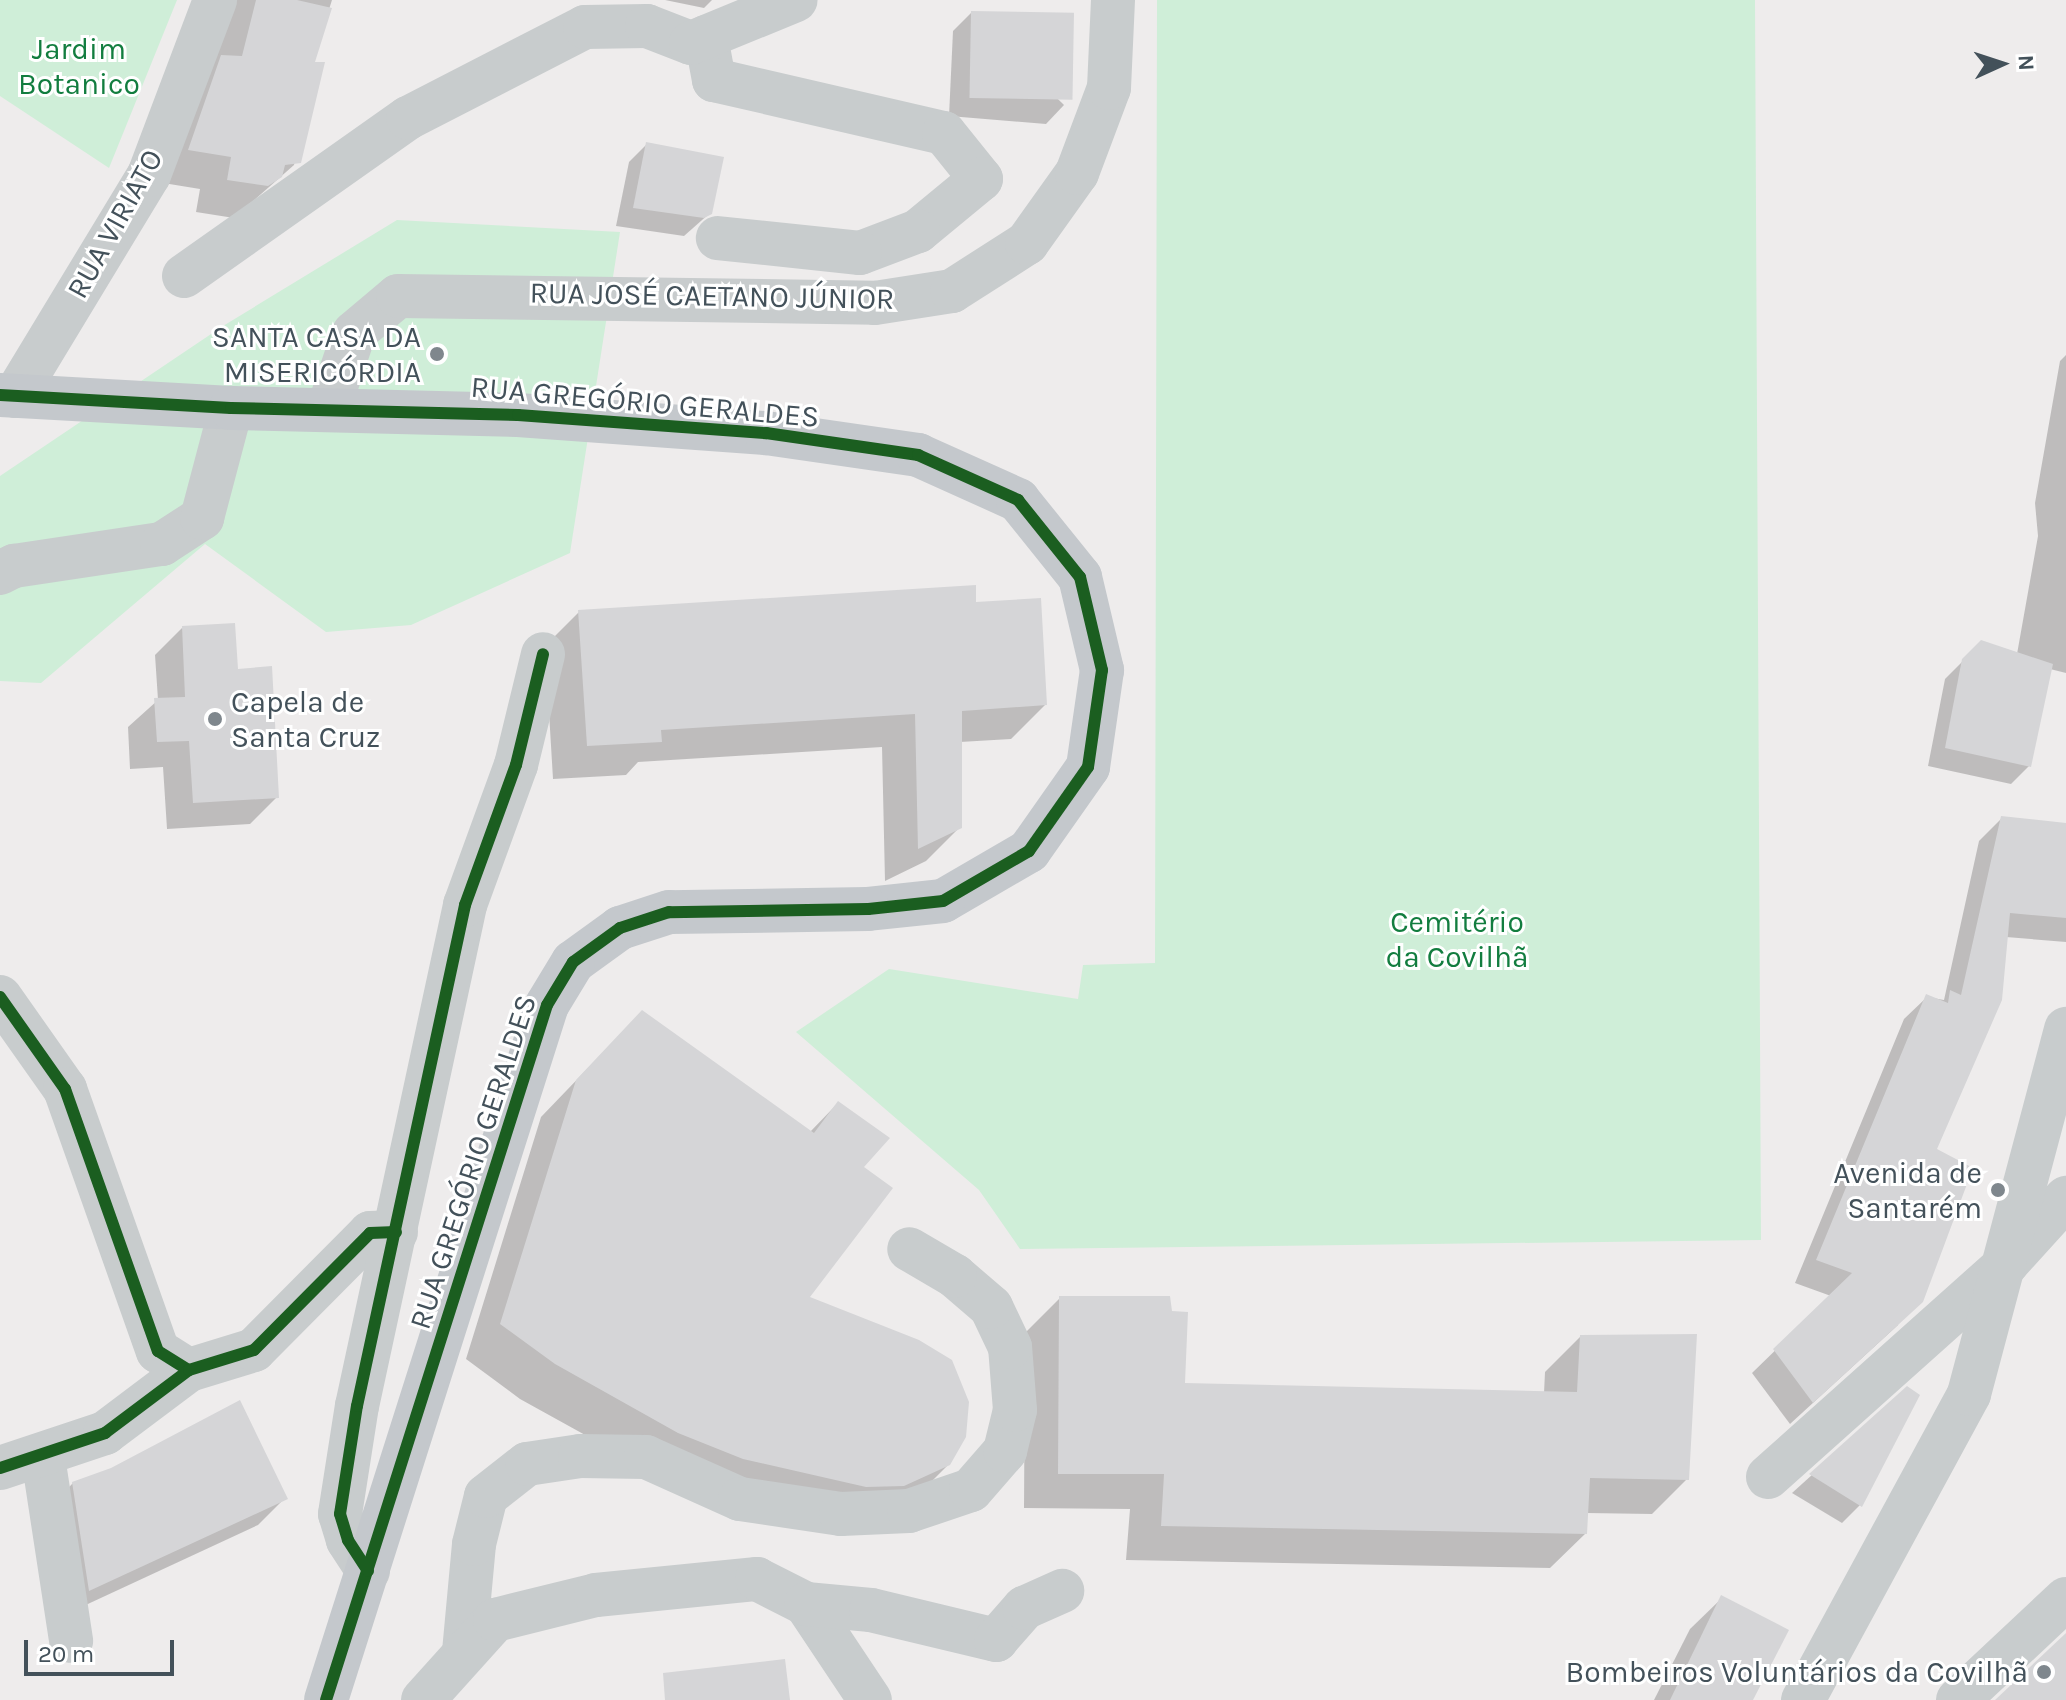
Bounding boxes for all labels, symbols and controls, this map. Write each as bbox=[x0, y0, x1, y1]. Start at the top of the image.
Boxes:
north arrow bbox=[1962, 24, 2042, 104]
park label: Jardim Botanico bbox=[18, 31, 140, 102]
text: N bbox=[2013, 54, 2039, 71]
street label: RUA VIRIATO bbox=[59, 143, 171, 305]
street label: RUA JOSÉ CAETANO JÚNIOR bbox=[529, 275, 895, 317]
place label: SANTA CASA DA MISERICÓRDIA bbox=[212, 319, 421, 390]
marker: SANTA CASA DA MISERICÓRDIA bbox=[428, 345, 446, 363]
street label: RUA GREGÓRIO GERALDES bbox=[469, 369, 821, 435]
place label: Capela de Santa Cruz bbox=[231, 684, 380, 754]
marker: Capela de Santa Cruz bbox=[206, 710, 224, 728]
park label: Cemitério da Covilhã bbox=[1385, 904, 1529, 974]
street label: RUA GREGÓRIO GERALDES bbox=[402, 990, 544, 1334]
place label: Avenida de Santarém bbox=[1833, 1155, 1982, 1226]
marker: Avenida de Santarém bbox=[1989, 1181, 2007, 1199]
scale bar bbox=[28, 1624, 178, 1674]
text: 20 m bbox=[38, 1640, 94, 1668]
place label: Bombeiros Voluntários da Covilhã bbox=[1566, 1654, 2028, 1690]
marker: Bombeiros Voluntários da Covilhã bbox=[2035, 1663, 2053, 1681]

